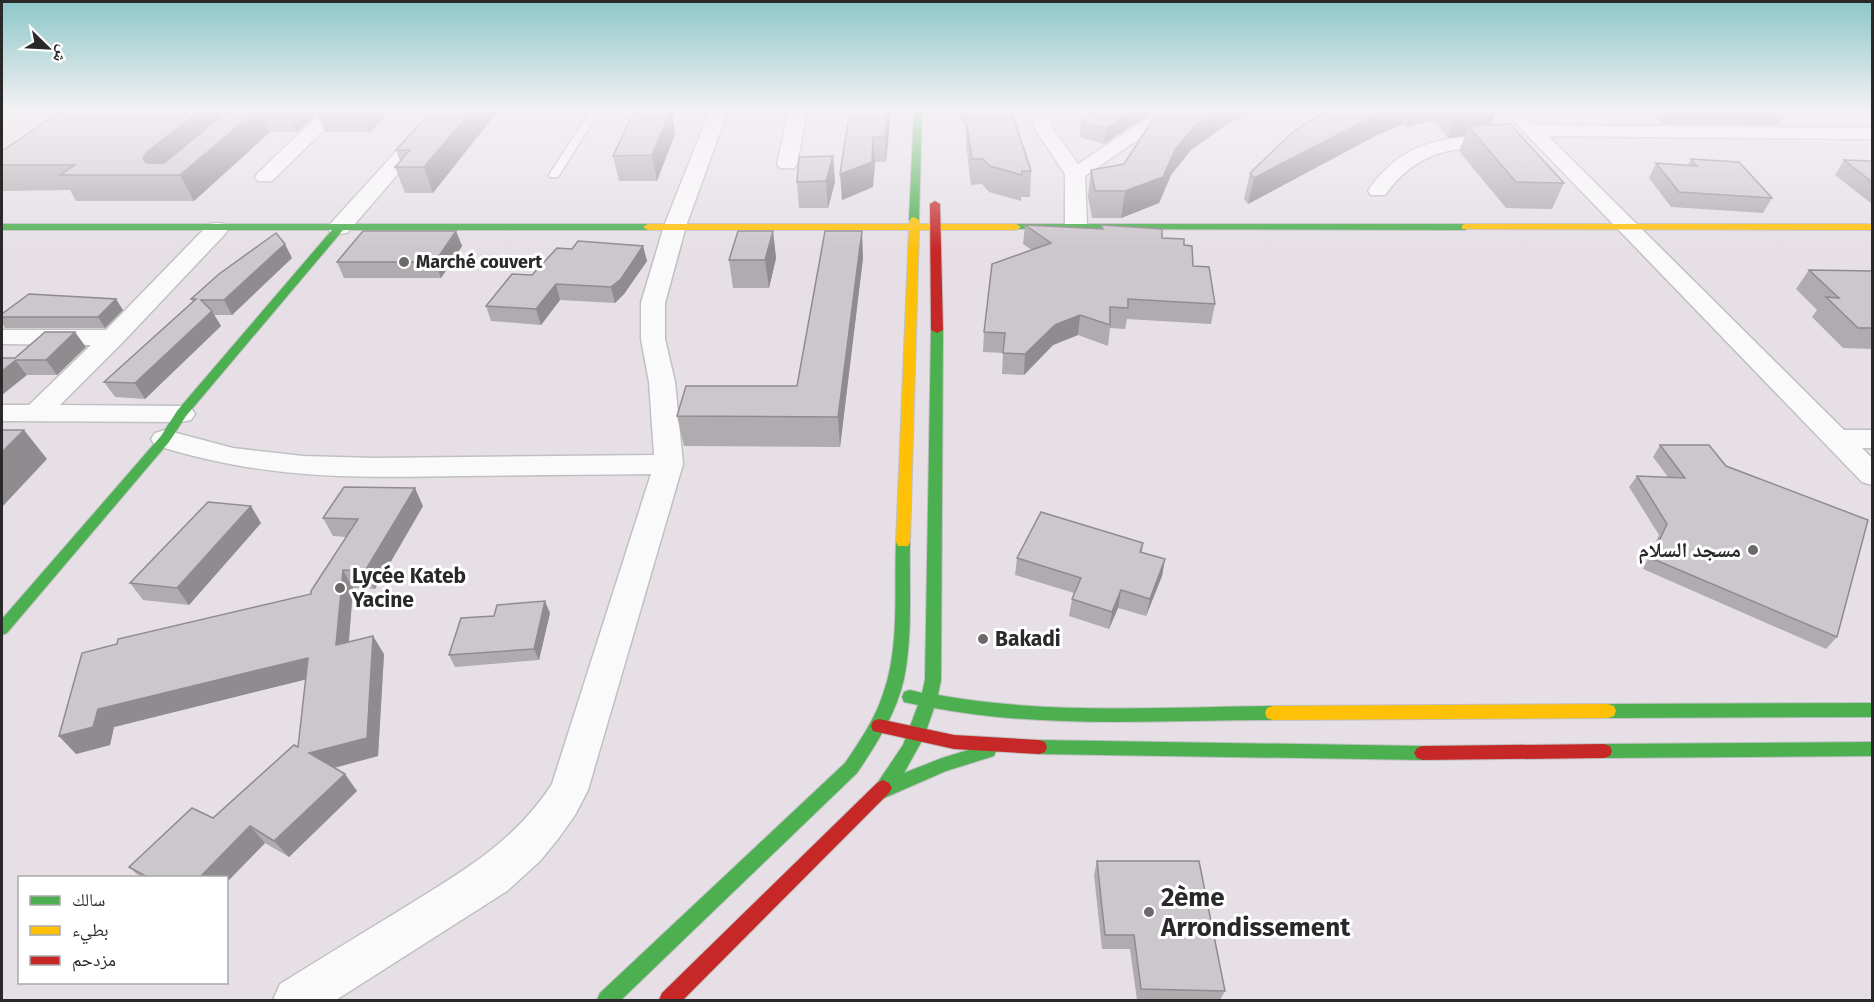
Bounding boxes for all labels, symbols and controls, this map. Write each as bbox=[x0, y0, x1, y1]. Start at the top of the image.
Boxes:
north arrow bbox=[18, 18, 78, 78]
text: ش bbox=[49, 42, 73, 66]
place label: Marché couvert bbox=[416, 251, 543, 273]
marker: Marché couvert bbox=[397, 255, 411, 269]
place label: مسجد السلام bbox=[1639, 537, 1741, 564]
marker: مسجد السلام bbox=[1746, 543, 1760, 557]
place label: Lycée Kateb Yacine bbox=[351, 563, 466, 613]
marker: Lycée Kateb Yacine bbox=[333, 581, 347, 595]
place label: Bakadi bbox=[995, 626, 1061, 652]
marker: Bakadi bbox=[976, 632, 990, 646]
legend bbox=[18, 876, 228, 984]
place label: 2ème Arrondissement bbox=[1160, 882, 1351, 943]
text: سالك bbox=[72, 889, 105, 911]
marker: 2ème Arrondissement bbox=[1142, 905, 1156, 919]
text: بطيء bbox=[72, 919, 109, 945]
text: مزدحم bbox=[72, 949, 116, 972]

